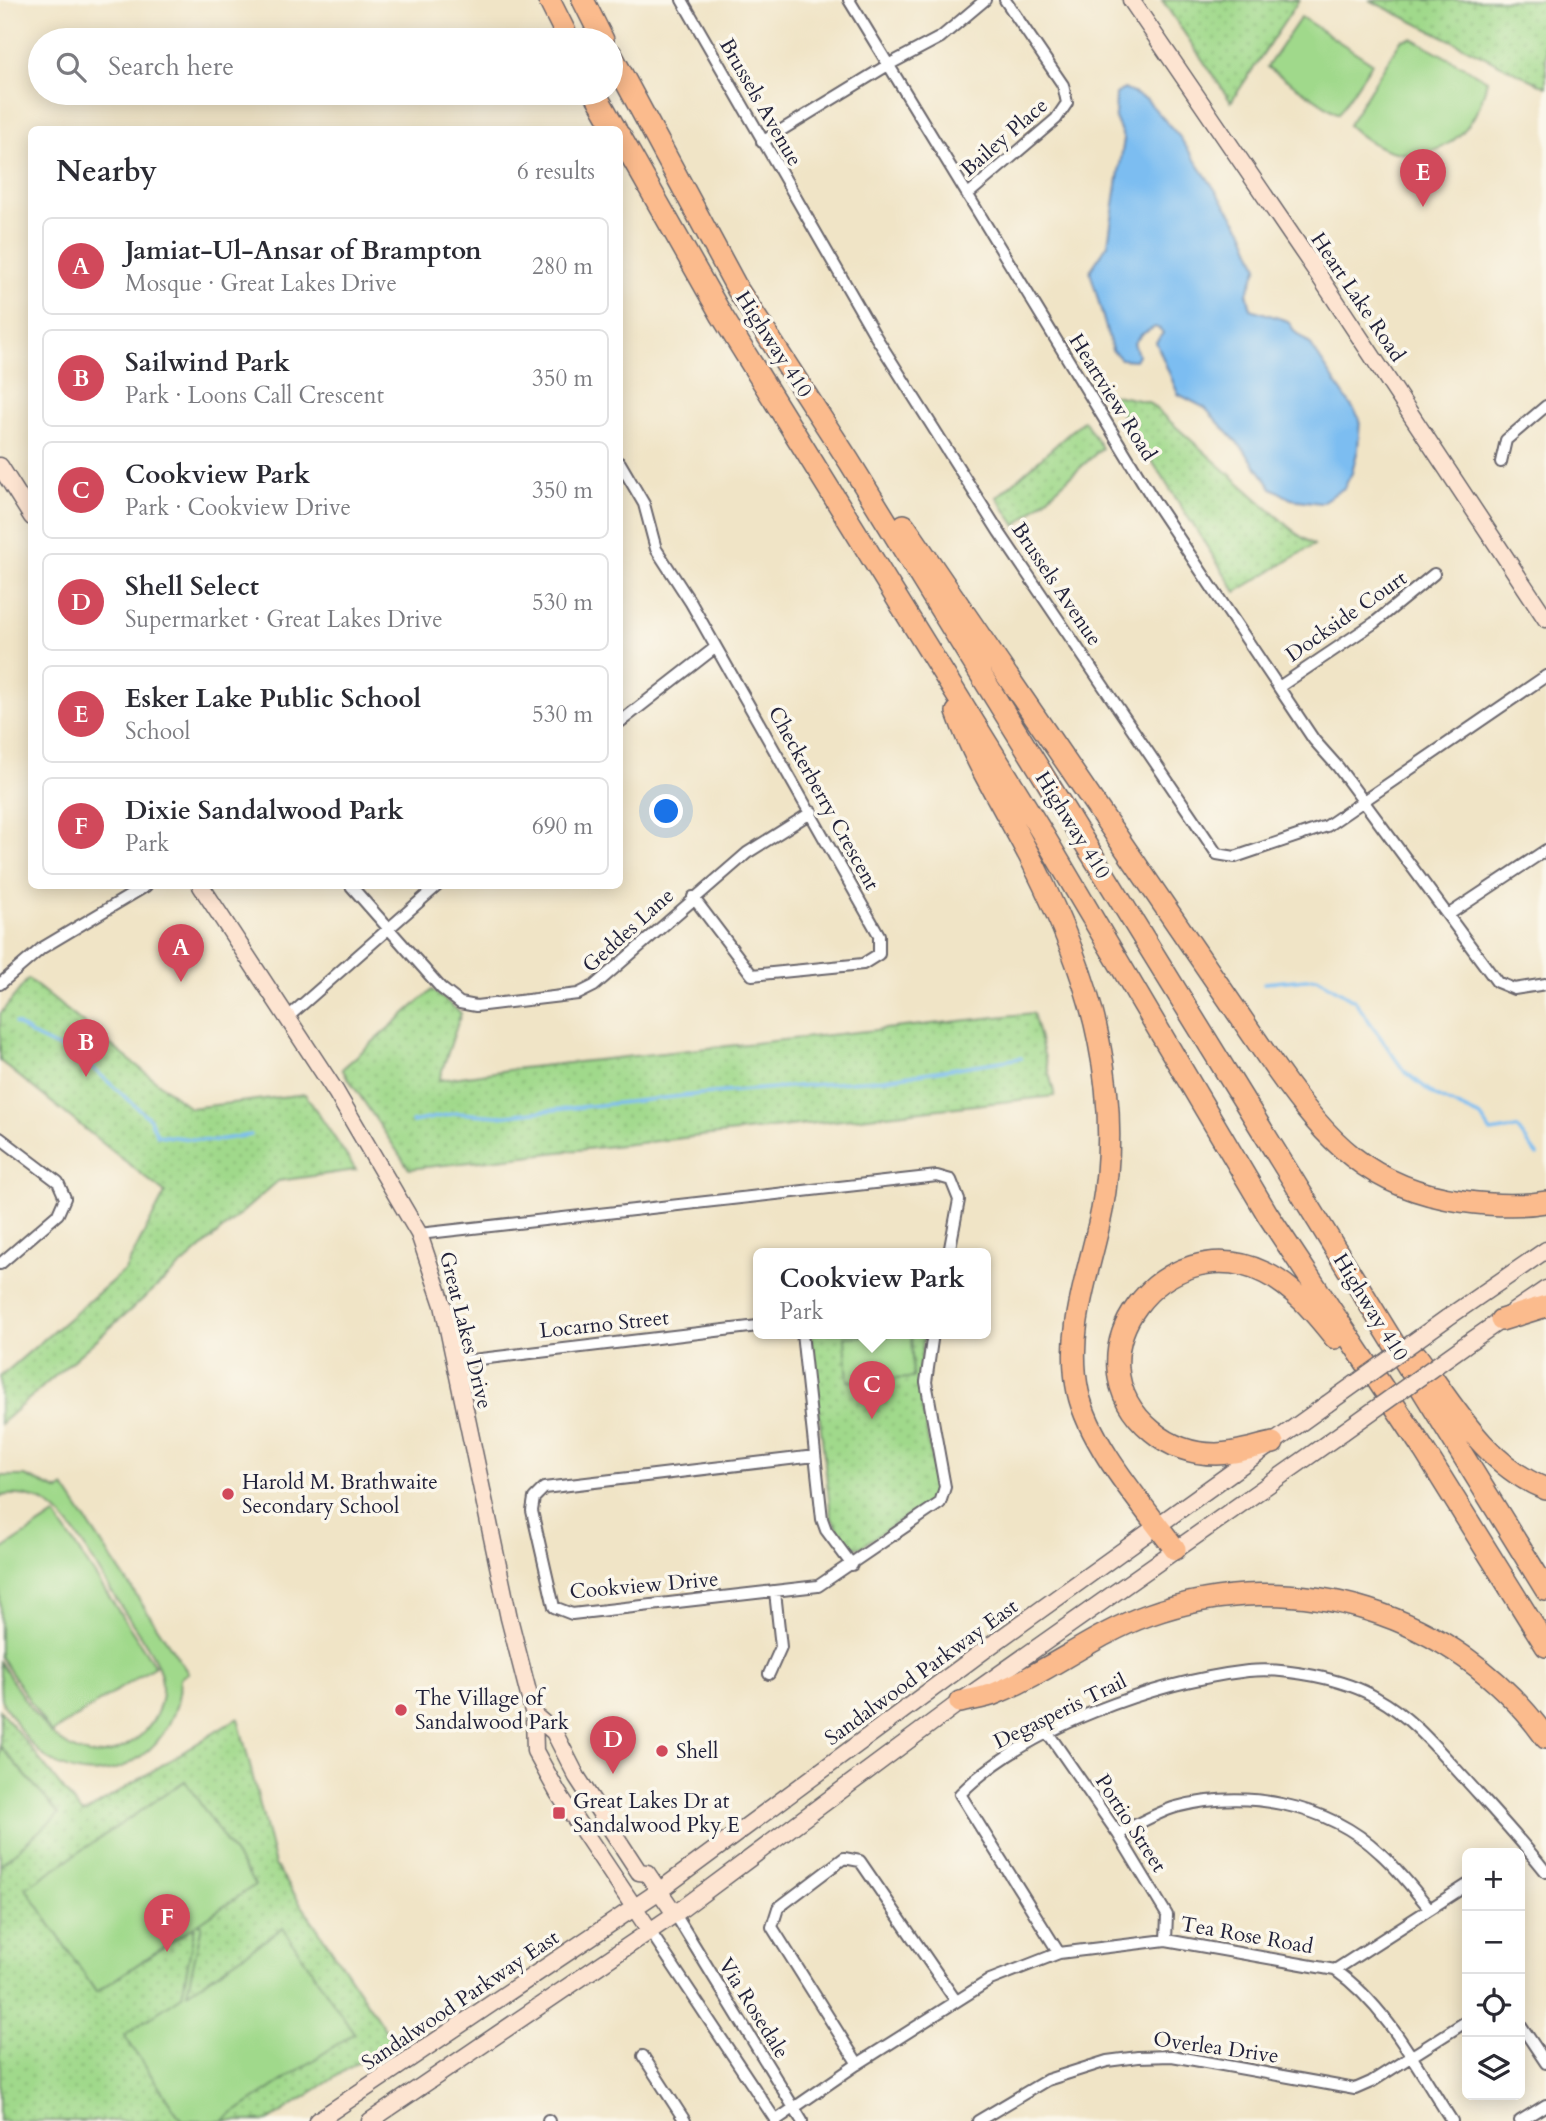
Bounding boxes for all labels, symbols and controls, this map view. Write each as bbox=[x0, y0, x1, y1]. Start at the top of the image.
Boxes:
search box bbox=[28, 28, 623, 105]
street label: Brussels Avenue bbox=[712, 33, 809, 171]
icon: search bbox=[52, 48, 90, 86]
text: Search here bbox=[108, 49, 234, 84]
street label: Bailey Place bbox=[955, 91, 1054, 183]
pin: E bbox=[1400, 149, 1446, 207]
text: Nearby bbox=[56, 151, 157, 192]
text: 6 results bbox=[517, 156, 595, 187]
street label: Heart Lake Road bbox=[1303, 227, 1412, 368]
text: Jamiat-Ul-Ansar of Brampton bbox=[125, 233, 482, 268]
text: A bbox=[72, 251, 90, 282]
text: 280 m bbox=[532, 251, 593, 282]
text: Mosque · Great Lakes Drive bbox=[125, 268, 397, 299]
street label: Highway 410 bbox=[728, 285, 819, 403]
street label: Heartview Road bbox=[1062, 328, 1163, 466]
text: Sailwind Park bbox=[125, 345, 290, 380]
text: B bbox=[73, 363, 89, 394]
text: 350 m bbox=[532, 363, 593, 394]
text: Park · Loons Call Crescent bbox=[125, 380, 384, 411]
text: Cookview Park bbox=[125, 457, 310, 492]
text: C bbox=[72, 475, 90, 506]
text: 350 m bbox=[532, 475, 593, 506]
text: Park · Cookview Drive bbox=[125, 492, 351, 523]
street label: Brussels Avenue bbox=[1005, 517, 1109, 652]
street label: Dockside Court bbox=[1280, 564, 1413, 669]
text: Shell Select bbox=[125, 569, 259, 604]
text: D bbox=[71, 587, 91, 618]
text: 530 m bbox=[532, 587, 593, 618]
text: Supermarket · Great Lakes Drive bbox=[125, 604, 443, 635]
text: Esker Lake Public School bbox=[125, 681, 421, 716]
text: E bbox=[74, 699, 88, 730]
text: 530 m bbox=[532, 699, 593, 730]
street label: Checkerberry Crescent bbox=[761, 701, 886, 896]
text: School bbox=[125, 716, 190, 747]
street label: Highway 410 bbox=[1028, 766, 1117, 885]
text: Dixie Sandalwood Park bbox=[125, 793, 404, 828]
your location bbox=[649, 794, 683, 828]
text: F bbox=[74, 811, 88, 842]
text: 690 m bbox=[532, 811, 593, 842]
text: Park bbox=[125, 828, 169, 859]
street label: Geddes Lane bbox=[576, 881, 680, 979]
pin: A bbox=[158, 924, 204, 982]
pin: B bbox=[63, 1019, 109, 1077]
street label: Great Lakes Drive bbox=[432, 1248, 499, 1412]
popup bbox=[753, 1248, 991, 1339]
street label: Highway 410 bbox=[1326, 1248, 1415, 1367]
text: Cookview Park bbox=[779, 1261, 965, 1296]
text: Park bbox=[779, 1296, 824, 1327]
street label: Locarno Street bbox=[538, 1303, 670, 1346]
pin: C bbox=[849, 1361, 895, 1419]
place label: Harold M. Brathwaite Secondary School bbox=[242, 1468, 438, 1521]
marker: Harold M. Brathwaite Secondary School bbox=[220, 1486, 236, 1502]
street label: Cookview Drive bbox=[568, 1565, 720, 1606]
street label: Sandalwood Parkway East bbox=[819, 1592, 1024, 1752]
street label: Degasperis Trail bbox=[989, 1667, 1132, 1756]
place label: The Village of Sandalwood Park bbox=[415, 1684, 570, 1737]
marker: The Village of Sandalwood Park bbox=[393, 1702, 409, 1718]
pin: D bbox=[590, 1716, 636, 1774]
place label: Shell bbox=[676, 1737, 718, 1766]
marker: Shell bbox=[654, 1743, 670, 1759]
street label: Portio Street bbox=[1088, 1769, 1173, 1878]
place label: Great Lakes Dr at Sandalwood Pky E bbox=[573, 1787, 740, 1840]
marker: Great Lakes Dr at Sandalwood Pky E bbox=[551, 1805, 567, 1821]
map controls bbox=[1462, 1848, 1525, 2100]
button: + bbox=[1462, 1848, 1525, 1911]
pin: F bbox=[144, 1894, 190, 1952]
street label: Tea Rose Road bbox=[1178, 1910, 1315, 1961]
button: − bbox=[1462, 1911, 1525, 1974]
street label: Sandalwood Parkway East bbox=[356, 1923, 565, 2077]
street label: Via Rosedale bbox=[711, 1952, 796, 2064]
button: locate bbox=[1462, 1974, 1525, 2037]
street label: Overlea Drive bbox=[1151, 2024, 1281, 2071]
button: layers bbox=[1462, 2037, 1525, 2100]

